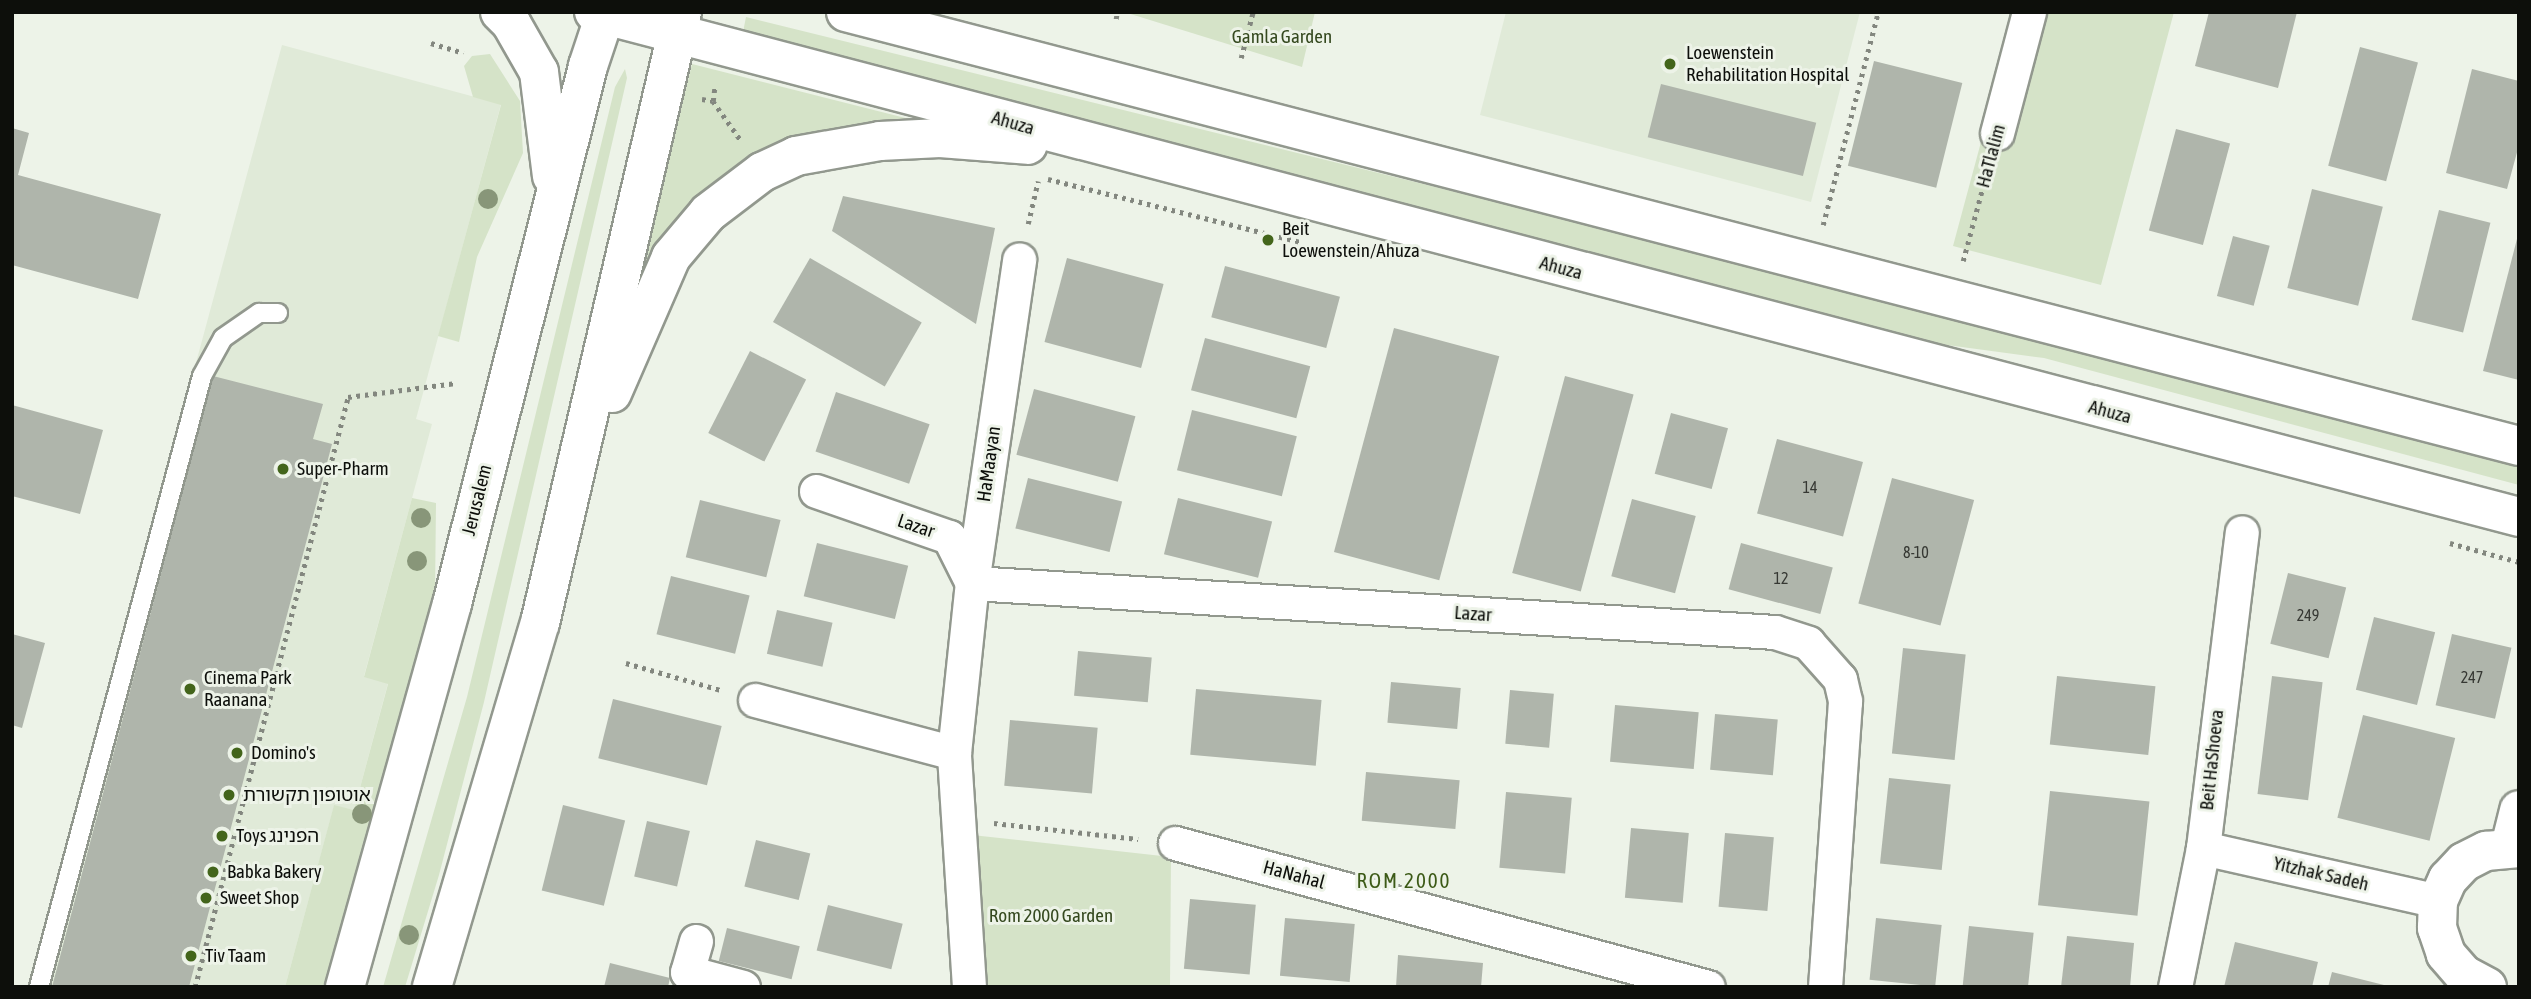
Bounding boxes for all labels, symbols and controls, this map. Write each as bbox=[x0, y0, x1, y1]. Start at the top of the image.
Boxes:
park label: Gamla Garden bbox=[1232, 26, 1332, 48]
place label: Loewenstein Rehabilitation Hospital bbox=[1686, 42, 1849, 86]
marker: Loewenstein Rehabilitation Hospital bbox=[1660, 54, 1680, 74]
street label: Ahuza bbox=[989, 106, 1037, 140]
street label: HaTlalim bbox=[1972, 122, 2010, 190]
place label: Beit Loewenstein/Ahuza bbox=[1282, 218, 1420, 262]
marker: Beit Loewenstein/Ahuza bbox=[1260, 232, 1276, 248]
street label: Ahuza bbox=[1537, 251, 1585, 285]
street label: Ahuza bbox=[2086, 395, 2134, 429]
street label: HaMaayan bbox=[972, 425, 1006, 503]
place label: Super-Pharm bbox=[297, 458, 389, 480]
marker: Super-Pharm bbox=[275, 461, 291, 477]
street label: Jerusalem bbox=[457, 462, 497, 538]
house number: 14 bbox=[1802, 477, 1818, 497]
street label: Lazar bbox=[895, 509, 937, 543]
house number: 8-10 bbox=[1903, 542, 1929, 562]
house number: 12 bbox=[1773, 568, 1789, 588]
street label: Lazar bbox=[1454, 601, 1492, 627]
house number: 249 bbox=[2297, 605, 2319, 625]
place label: Cinema Park Raanana bbox=[204, 667, 292, 711]
house number: 247 bbox=[2461, 667, 2483, 687]
marker: Cinema Park Raanana bbox=[182, 681, 198, 697]
street label: Beit HaShoeva bbox=[2195, 709, 2229, 811]
place label: Domino's bbox=[251, 742, 316, 764]
marker: Domino's bbox=[229, 745, 245, 761]
place label: אוטופון תקשורת bbox=[243, 784, 371, 806]
marker: אוטופון תקשורת bbox=[221, 787, 237, 803]
place label: Toys הפנינג bbox=[236, 825, 319, 847]
marker: Toys הפנינג bbox=[214, 828, 230, 844]
street label: Yitzhak Sadeh bbox=[2271, 852, 2371, 896]
street label: HaNahal bbox=[1261, 856, 1327, 894]
place label: Babka Bakery bbox=[227, 861, 322, 883]
marker: Babka Bakery bbox=[205, 864, 221, 880]
district label: ROM 2000 bbox=[1358, 867, 1450, 893]
place label: Sweet Shop bbox=[220, 887, 299, 909]
marker: Sweet Shop bbox=[198, 890, 214, 906]
park label: Rom 2000 Garden bbox=[989, 905, 1113, 927]
place label: Tiv Taam bbox=[205, 945, 266, 967]
marker: Tiv Taam bbox=[183, 948, 199, 964]

